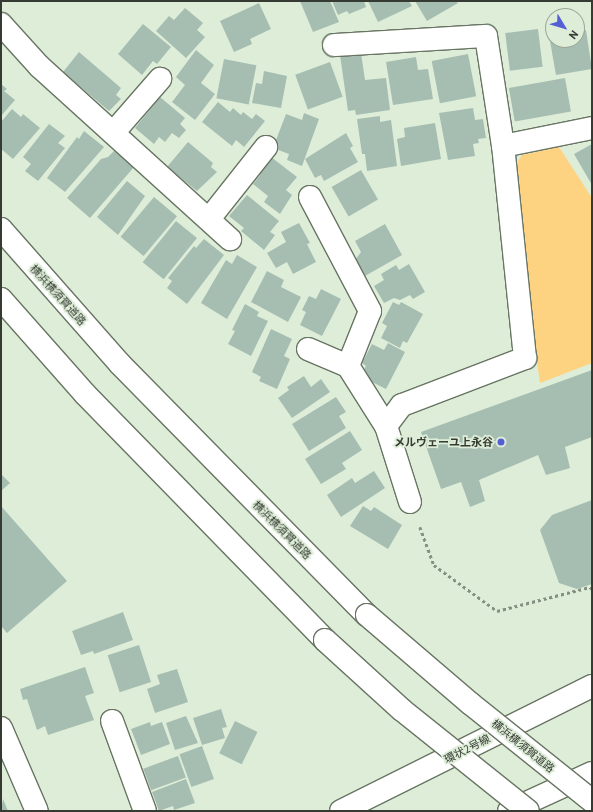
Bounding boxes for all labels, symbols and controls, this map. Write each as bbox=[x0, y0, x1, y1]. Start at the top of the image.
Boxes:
north arrow bbox=[545, 8, 585, 48]
text: N bbox=[566, 28, 581, 42]
street label: 横浜横須賀道路 bbox=[27, 262, 89, 328]
place label: メルヴェーユ上永谷 bbox=[394, 435, 493, 449]
marker: メルヴェーユ上永谷 bbox=[496, 437, 506, 447]
street label: 横浜横須賀道路 bbox=[250, 498, 314, 562]
street label: 横浜横須賀道路 bbox=[489, 717, 557, 775]
street label: 環状2号線 bbox=[442, 732, 492, 766]

